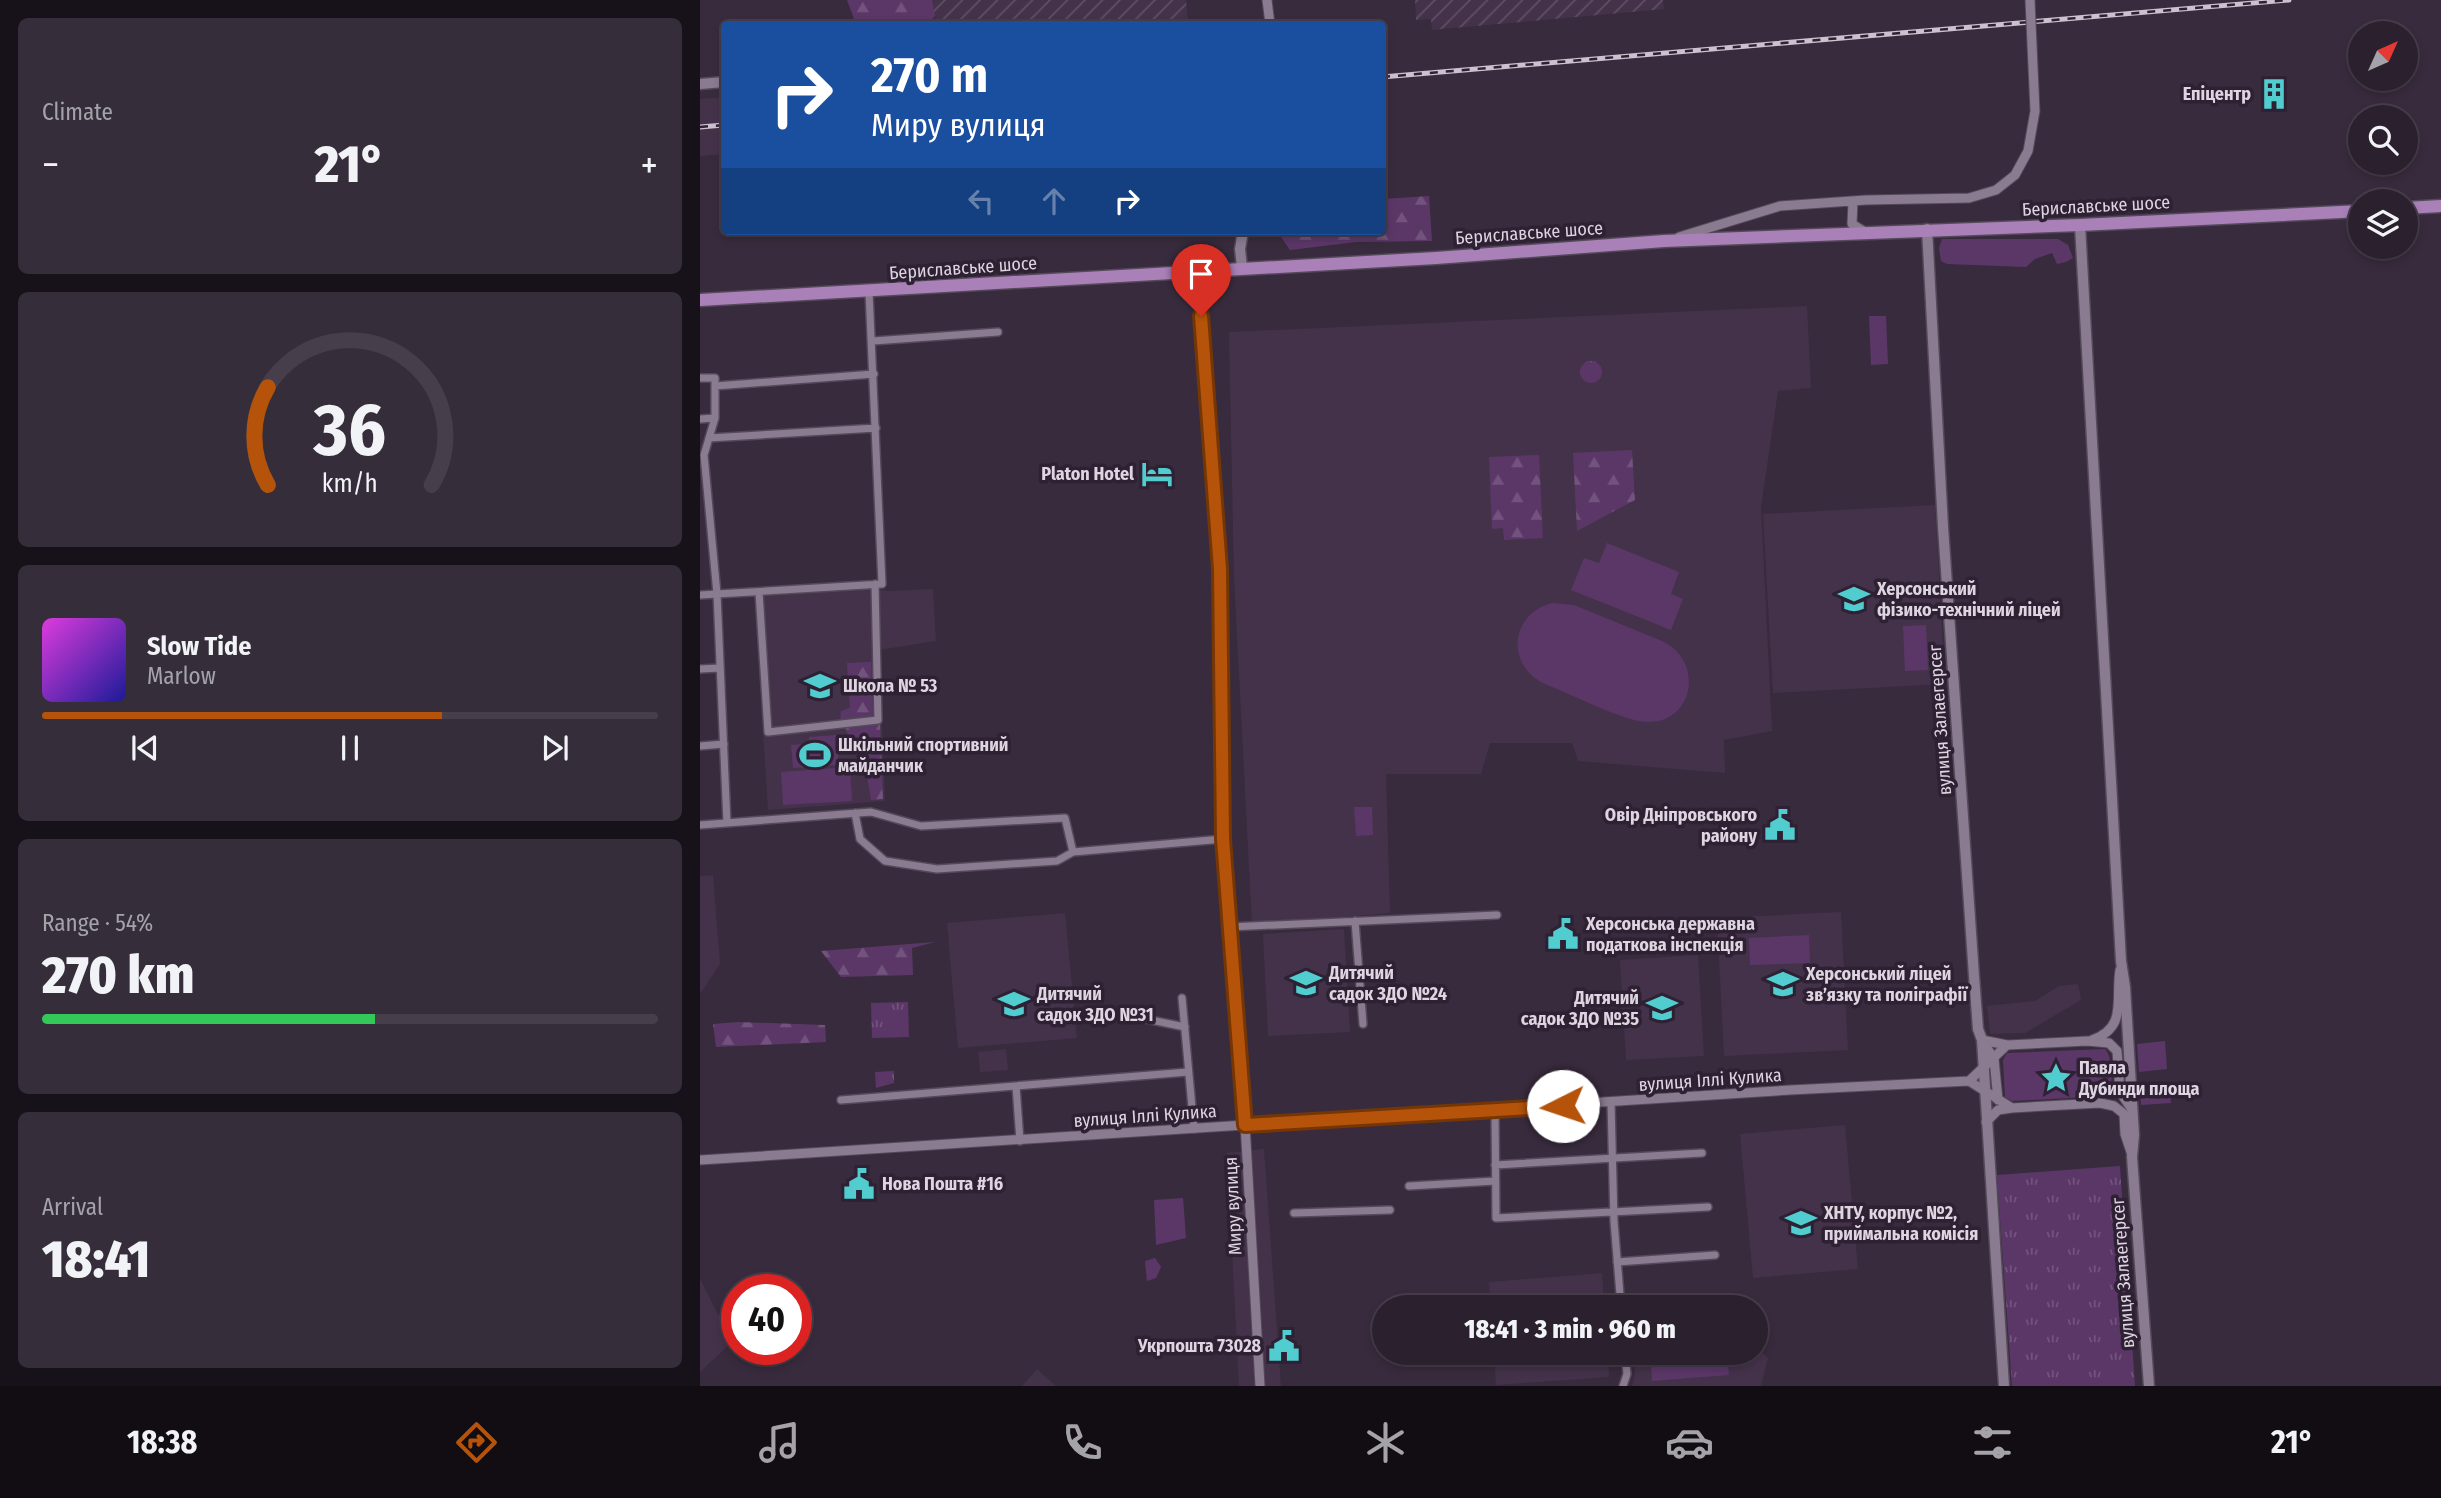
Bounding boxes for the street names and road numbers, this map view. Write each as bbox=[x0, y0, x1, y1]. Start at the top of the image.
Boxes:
street label: Бериславське шосе bbox=[2021, 191, 2171, 221]
street label: Бериславське шосе bbox=[1454, 217, 1604, 249]
street label: Бериславське шосе bbox=[888, 252, 1038, 284]
street label: вулиця Залаегерсег bbox=[1924, 644, 1956, 796]
street label: вулиця Іллі Кулика bbox=[1638, 1064, 1782, 1096]
street label: вулиця Іллі Кулика bbox=[1073, 1100, 1217, 1132]
street label: Миру вулиця bbox=[1219, 1156, 1247, 1256]
street label: вулиця Залаегерсег bbox=[2107, 1197, 2139, 1349]

